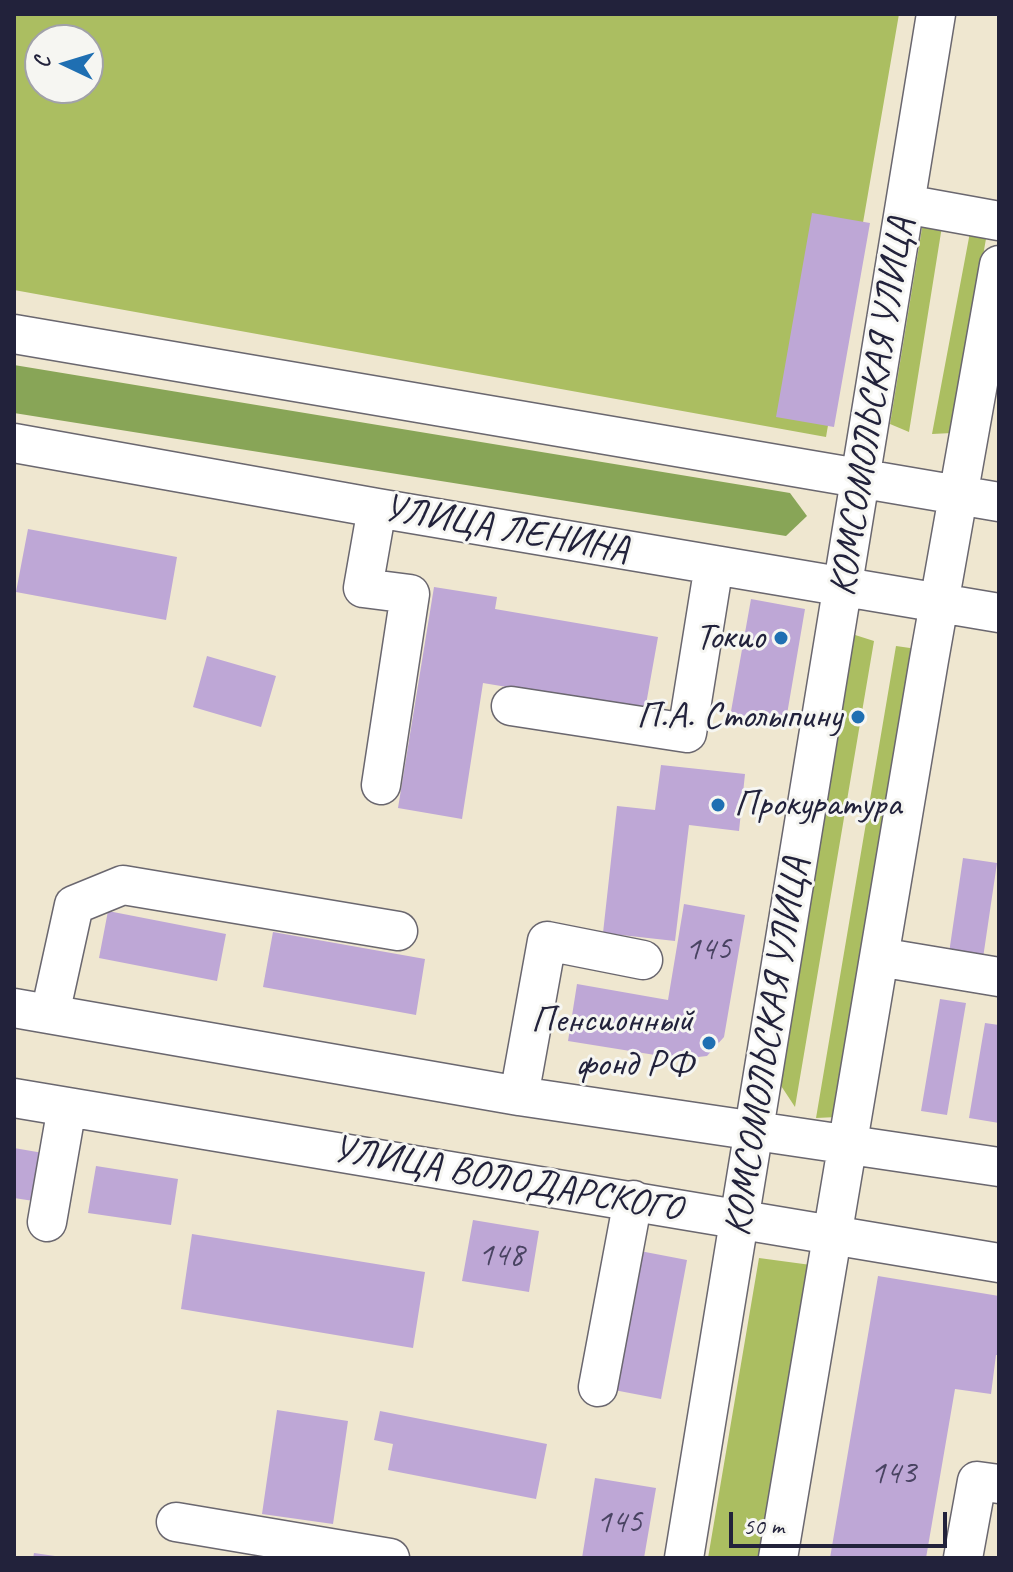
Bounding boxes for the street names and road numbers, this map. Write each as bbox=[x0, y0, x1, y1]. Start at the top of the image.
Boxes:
street label: КОМСОМОЛЬСКАЯ УЛИЦА bbox=[821, 215, 925, 599]
street label: УЛИЦА ЛЕНИНА bbox=[380, 486, 632, 574]
street label: КОМСОМОЛЬСКАЯ УЛИЦА bbox=[716, 855, 820, 1239]
street label: УЛИЦА ВОЛОДАРСКОГО bbox=[329, 1127, 685, 1233]

